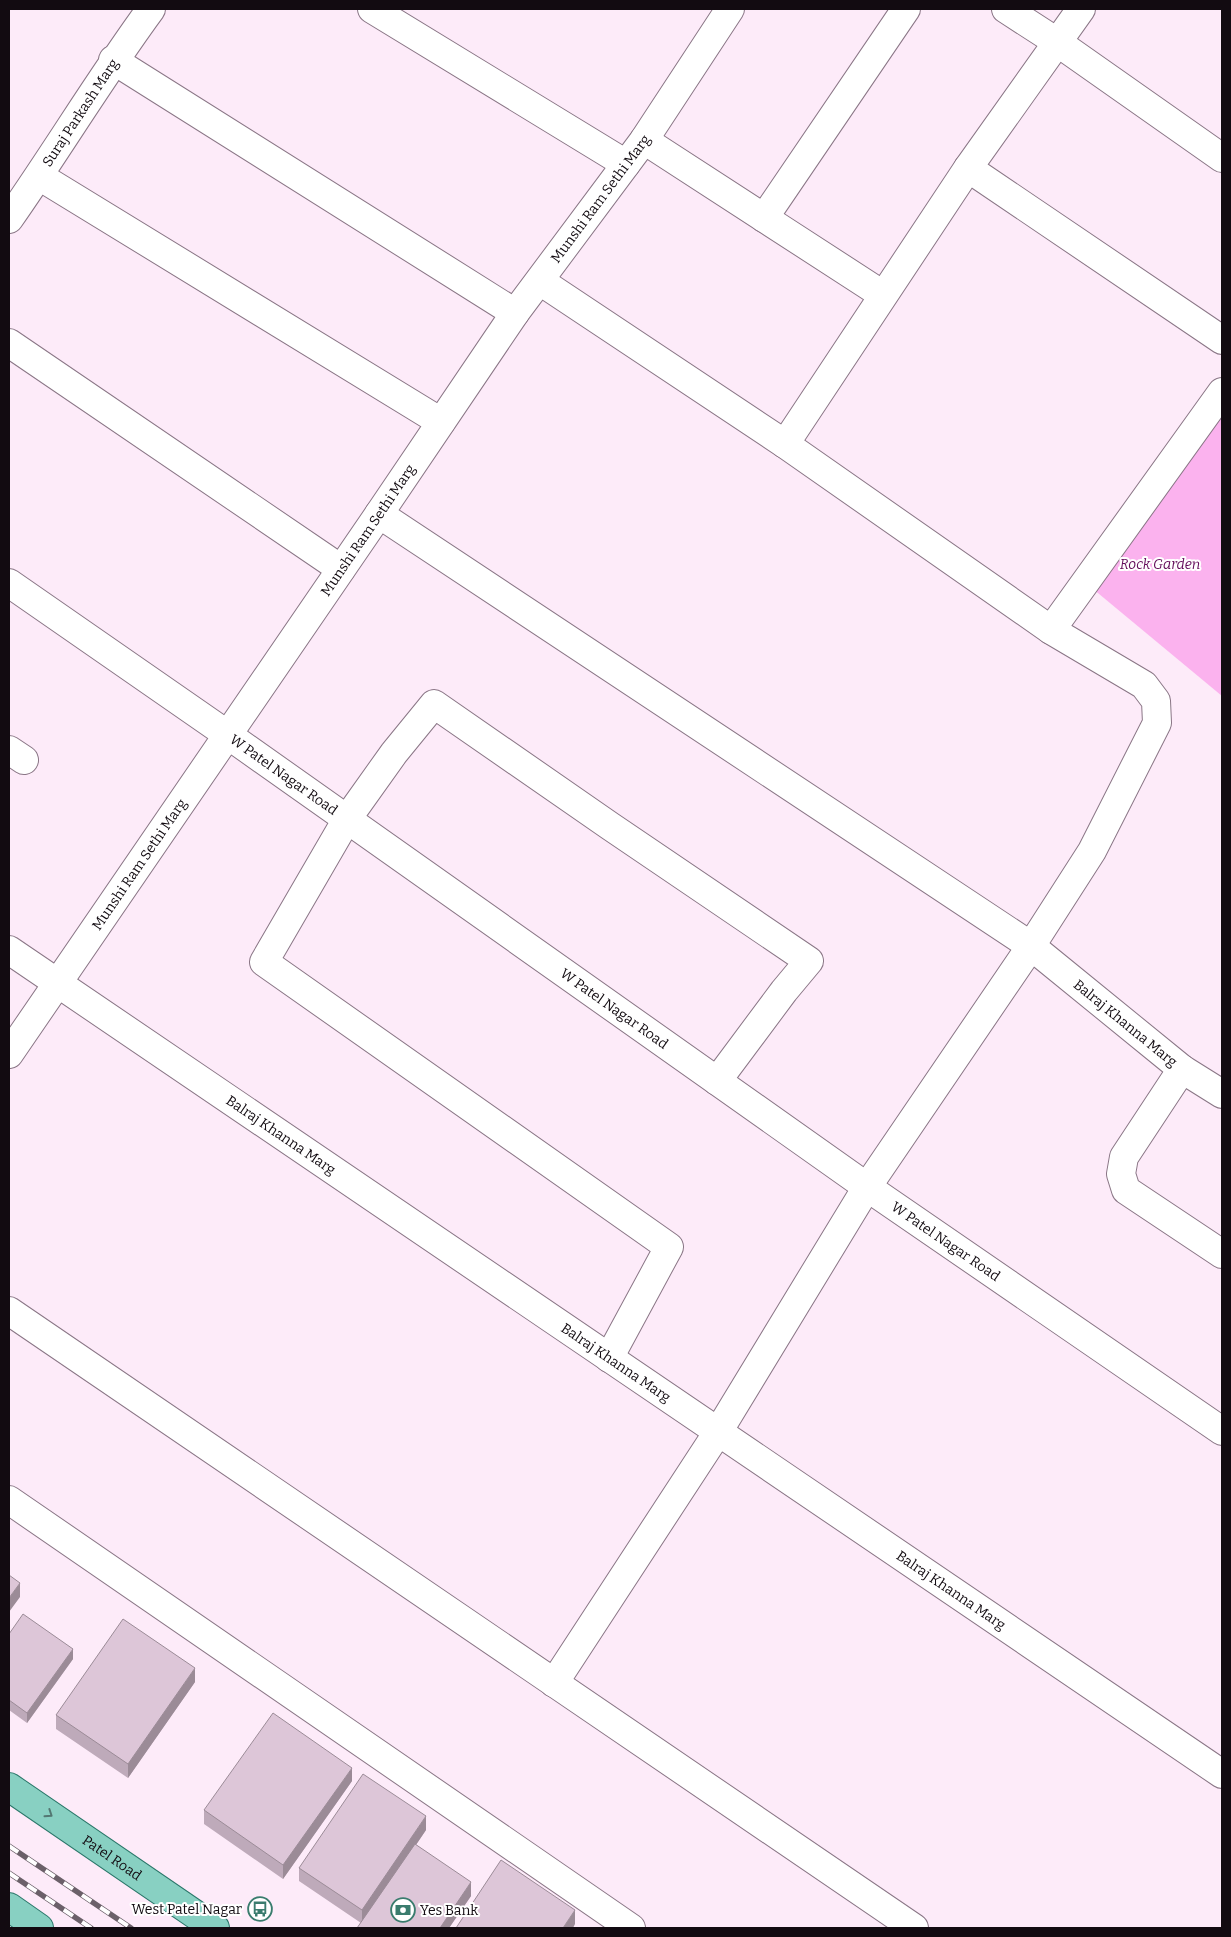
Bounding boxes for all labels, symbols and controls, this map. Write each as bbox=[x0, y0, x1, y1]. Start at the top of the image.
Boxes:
street label: Suraj Parkash Marg bbox=[39, 56, 122, 170]
street label: Munshi Ram Sethi Marg bbox=[547, 132, 654, 266]
street label: Munshi Ram Sethi Marg bbox=[317, 461, 419, 599]
park label: Rock Garden bbox=[1120, 556, 1200, 573]
street label: W Patel Nagar Road bbox=[226, 731, 341, 819]
street label: Munshi Ram Sethi Marg bbox=[88, 795, 190, 933]
street label: W Patel Nagar Road bbox=[557, 965, 671, 1053]
street label: Balraj Khanna Marg bbox=[1070, 976, 1181, 1071]
street label: Balraj Khanna Marg bbox=[223, 1092, 339, 1179]
street label: W Patel Nagar Road bbox=[888, 1198, 1003, 1285]
street label: Balraj Khanna Marg bbox=[558, 1320, 674, 1406]
street label: Balraj Khanna Marg bbox=[893, 1547, 1009, 1634]
one-way arrow bbox=[43, 1808, 53, 1817]
street label: Patel Road bbox=[79, 1832, 145, 1884]
bus stop icon: West Patel Nagar bbox=[247, 1896, 273, 1922]
bank icon: Yes Bank bbox=[390, 1897, 416, 1923]
place label: West Patel Nagar bbox=[131, 1901, 242, 1918]
place label: Yes Bank bbox=[420, 1902, 478, 1919]

